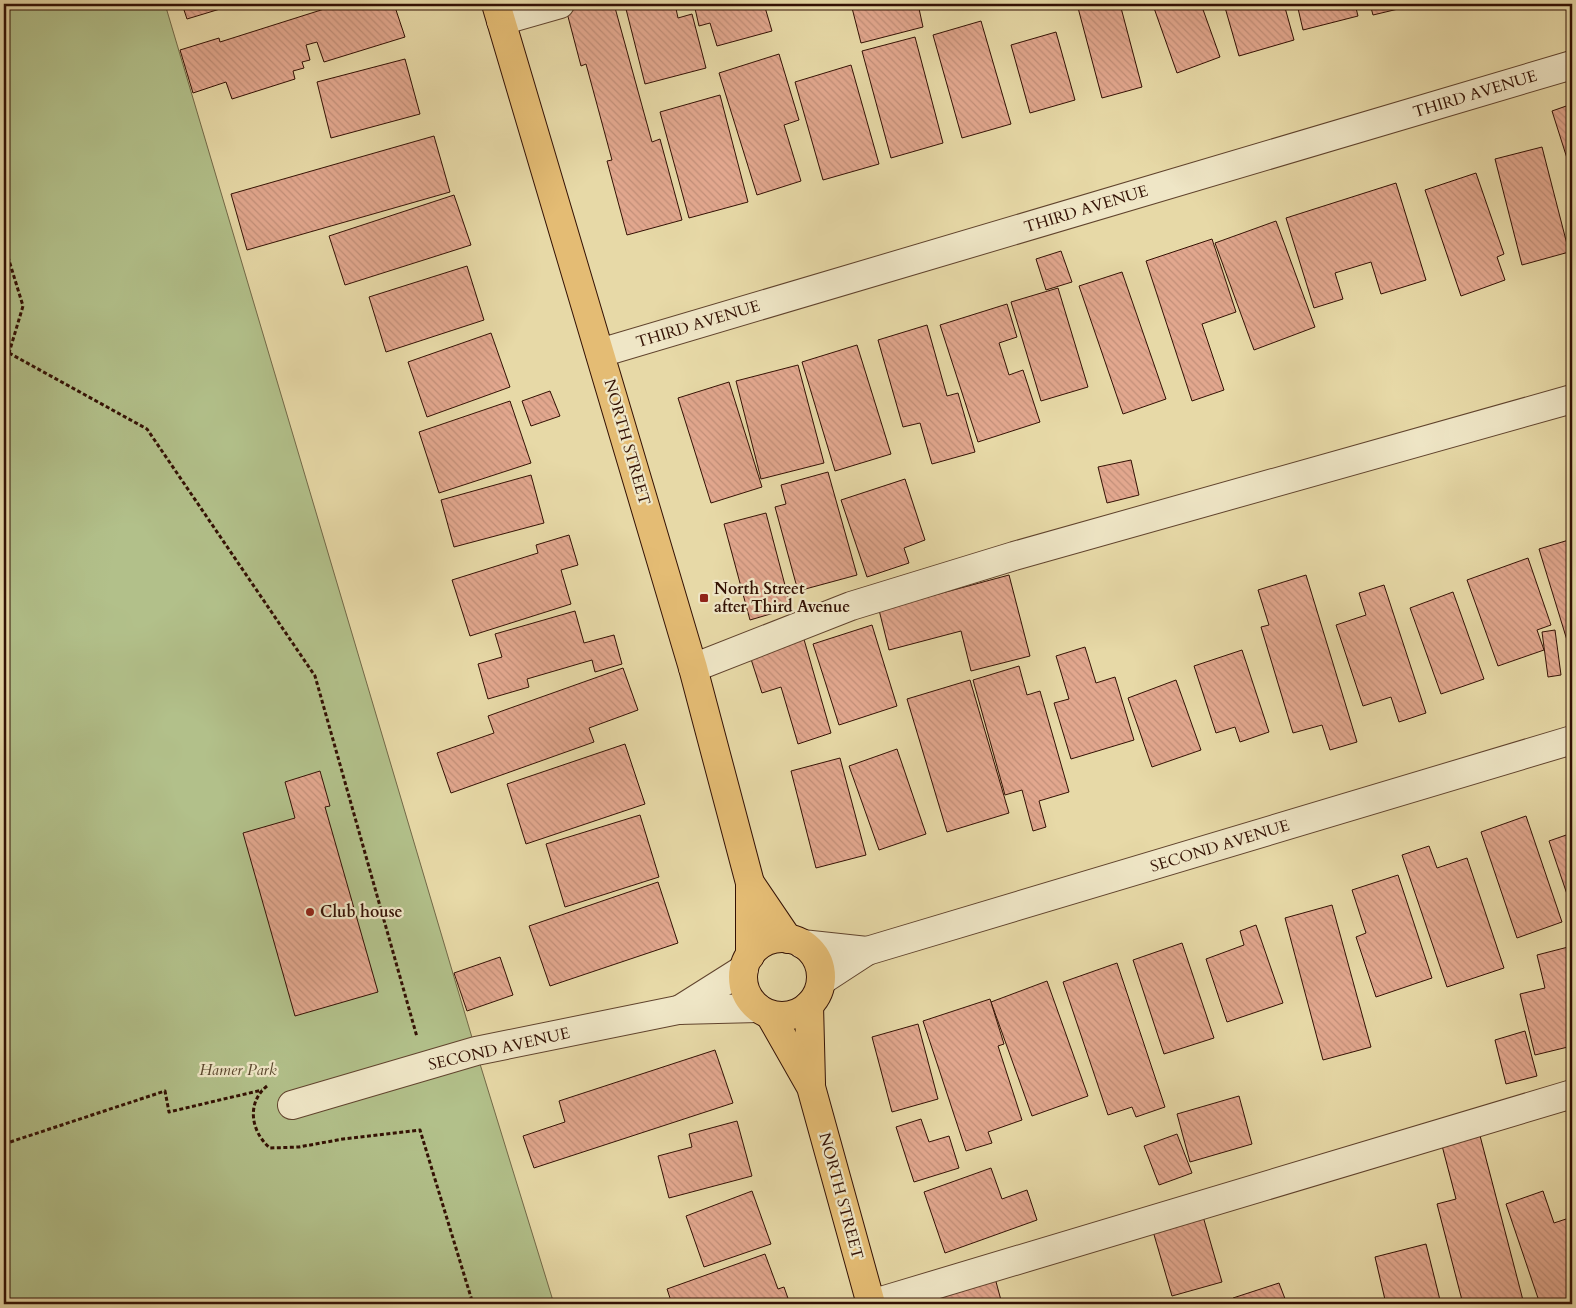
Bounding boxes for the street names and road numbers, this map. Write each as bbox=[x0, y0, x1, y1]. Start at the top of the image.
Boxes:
street label: THIRD AVENUE bbox=[1410, 65, 1540, 123]
street label: THIRD AVENUE bbox=[1021, 180, 1151, 238]
street label: THIRD AVENUE bbox=[633, 295, 763, 353]
street label: NORTH STREET bbox=[598, 376, 656, 508]
street label: SECOND AVENUE bbox=[1148, 814, 1292, 878]
street label: SECOND AVENUE bbox=[426, 1022, 572, 1076]
street label: NORTH STREET bbox=[814, 1130, 869, 1262]

